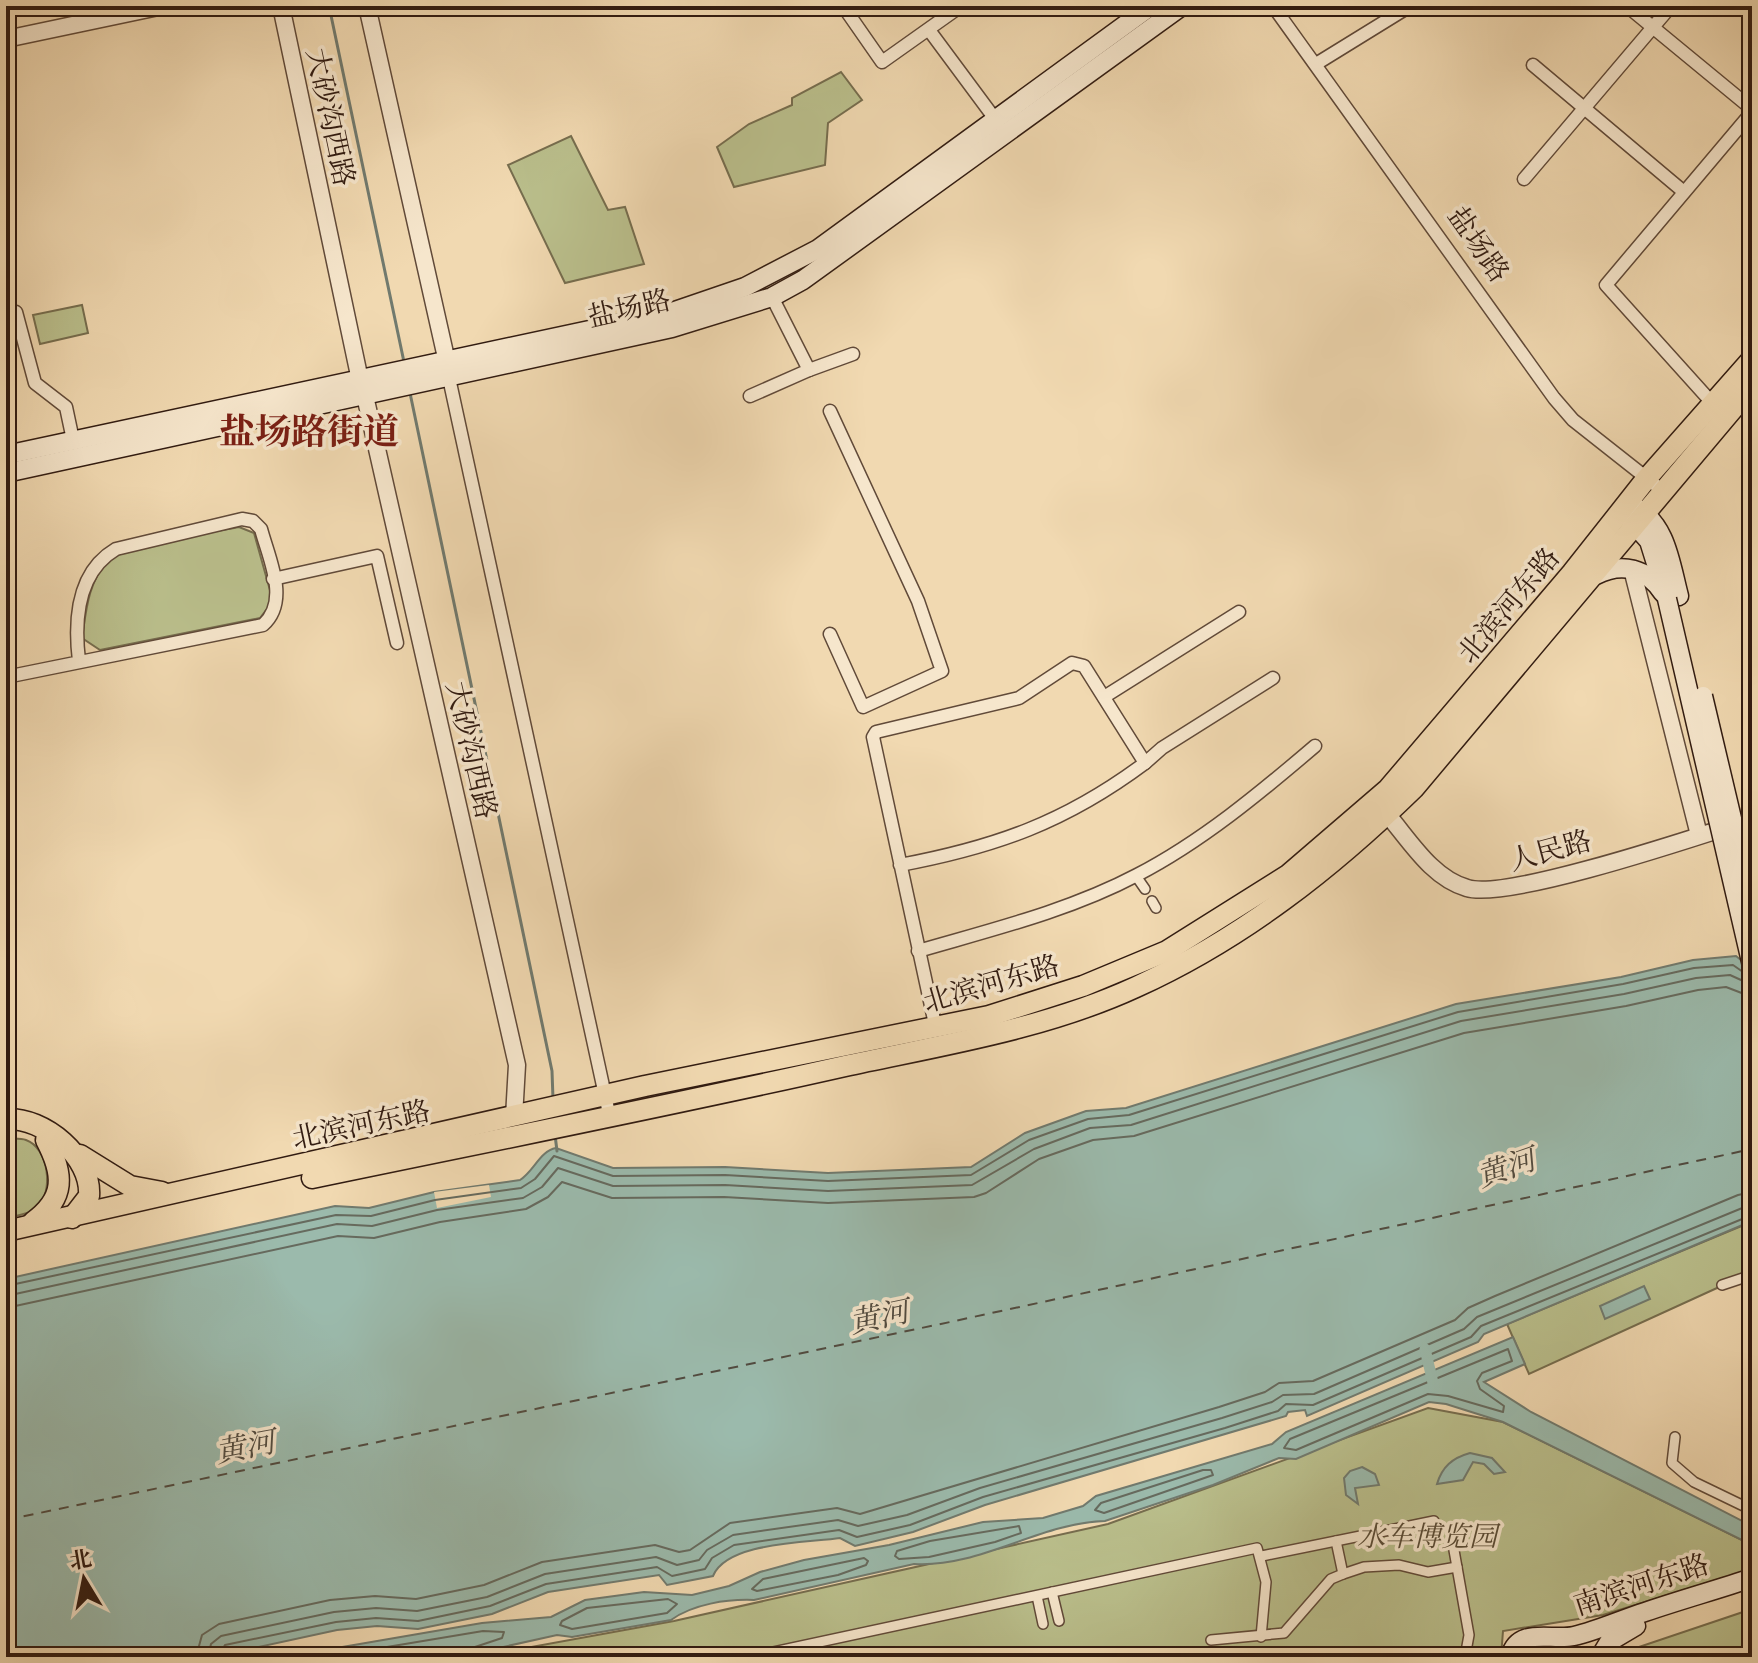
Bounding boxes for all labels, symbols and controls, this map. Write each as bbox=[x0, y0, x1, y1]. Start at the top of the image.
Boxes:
street label: 大砂沟西路 bbox=[300, 46, 359, 189]
street label: 盐场路 bbox=[1441, 202, 1515, 288]
street label: 盐场路 bbox=[585, 285, 674, 334]
district label: 盐场路街道 bbox=[219, 413, 399, 453]
street label: 北滨河东路 bbox=[1452, 542, 1566, 670]
street label: 大砂沟西路 bbox=[440, 679, 501, 822]
street label: 人民路 bbox=[1506, 826, 1595, 877]
street label: 北滨河东路 bbox=[920, 950, 1063, 1019]
street label: 北滨河东路 bbox=[290, 1096, 433, 1155]
water label: 黄河 bbox=[1472, 1141, 1545, 1194]
water label: 黄河 bbox=[846, 1294, 917, 1340]
water label: 黄河 bbox=[212, 1425, 283, 1469]
park label: 水车博览园 bbox=[1357, 1522, 1501, 1553]
north arrow bbox=[44, 1539, 124, 1619]
text: 北 bbox=[68, 1548, 94, 1574]
street label: 南滨河东路 bbox=[1570, 1549, 1713, 1622]

